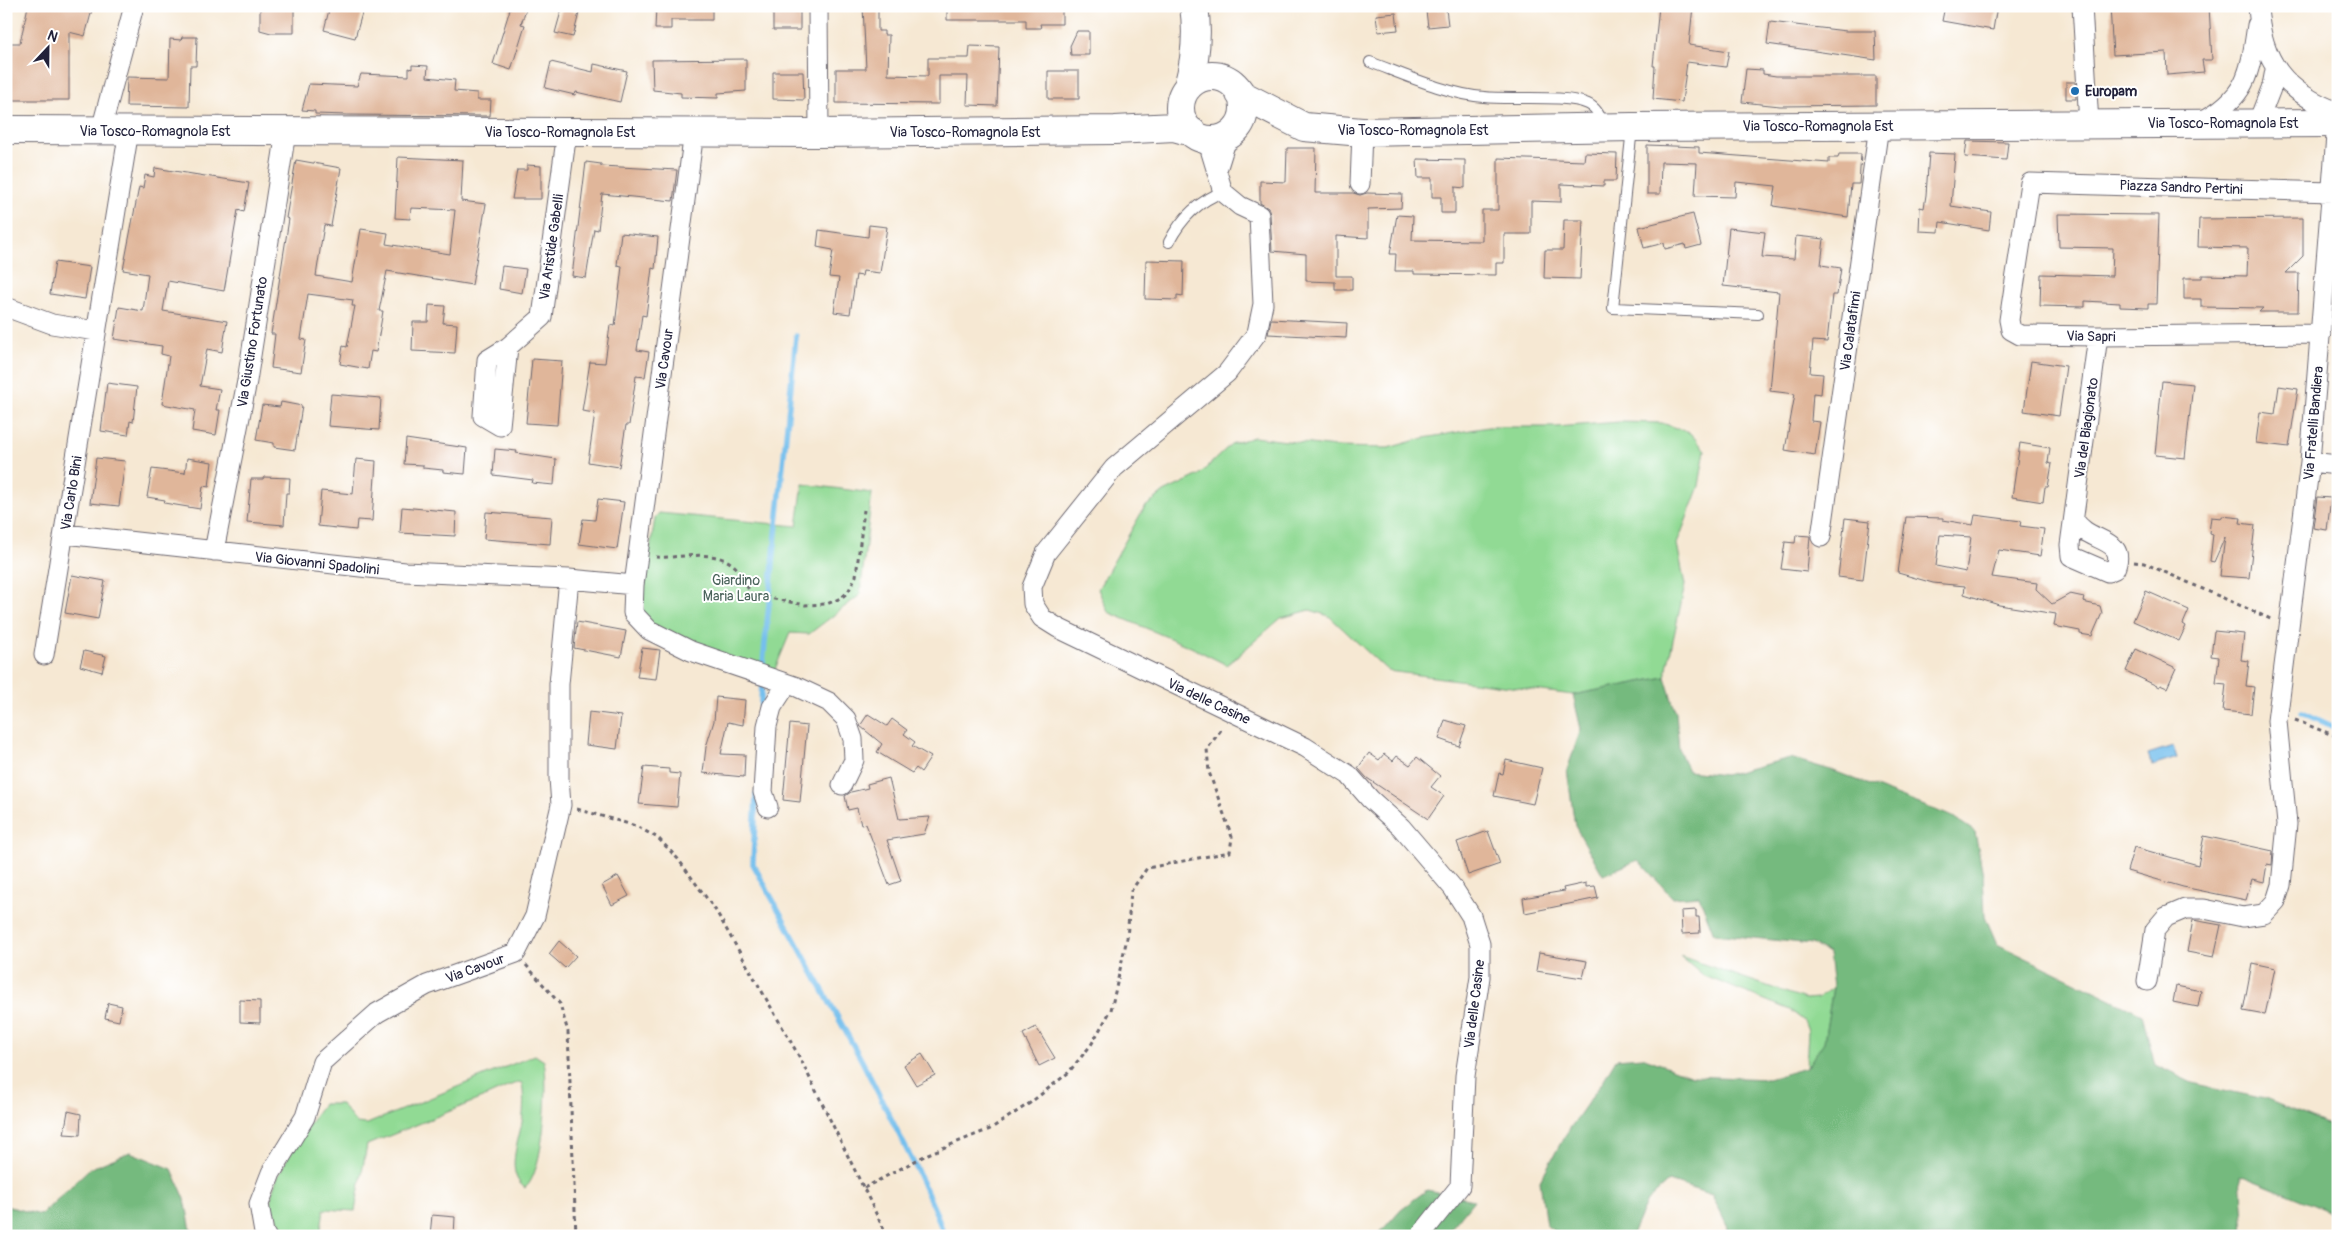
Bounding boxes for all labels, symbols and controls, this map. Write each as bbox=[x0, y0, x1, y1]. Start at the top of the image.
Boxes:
north arrow bbox=[22, 22, 72, 72]
text: N bbox=[45, 27, 60, 46]
place label: Europam bbox=[2085, 83, 2138, 100]
marker: Europam bbox=[2069, 85, 2081, 97]
street label: Via Tosco-Romagnola Est bbox=[2148, 115, 2299, 132]
street label: Via Tosco-Romagnola Est bbox=[1743, 118, 1894, 135]
street label: Via Tosco-Romagnola Est bbox=[1338, 122, 1489, 139]
street label: Via Tosco-Romagnola Est bbox=[80, 123, 231, 140]
street label: Via Tosco-Romagnola Est bbox=[485, 124, 636, 141]
street label: Via Tosco-Romagnola Est bbox=[890, 124, 1041, 141]
street label: Piazza Sandro Pertini bbox=[2119, 177, 2243, 198]
street label: Via Aristide Gabelli bbox=[536, 192, 567, 301]
street label: Via Giustino Fortunato bbox=[234, 275, 271, 409]
street label: Via Calatafimi bbox=[1836, 290, 1865, 372]
street label: Via Cavour bbox=[652, 327, 677, 391]
street label: Via Sapri bbox=[2066, 328, 2116, 345]
street label: Via Fratelli Bandiera bbox=[2300, 365, 2327, 481]
street label: Via del Biagionato bbox=[2071, 376, 2102, 480]
street label: Via Carlo Bini bbox=[57, 454, 86, 532]
street label: Via Giovanni Spadolini bbox=[254, 549, 380, 579]
park label: Giardino Maria Laura bbox=[703, 572, 769, 605]
street label: Via delle Casine bbox=[1165, 675, 1253, 728]
street label: Via Cavour bbox=[443, 950, 507, 987]
street label: Via delle Casine bbox=[1461, 959, 1488, 1050]

